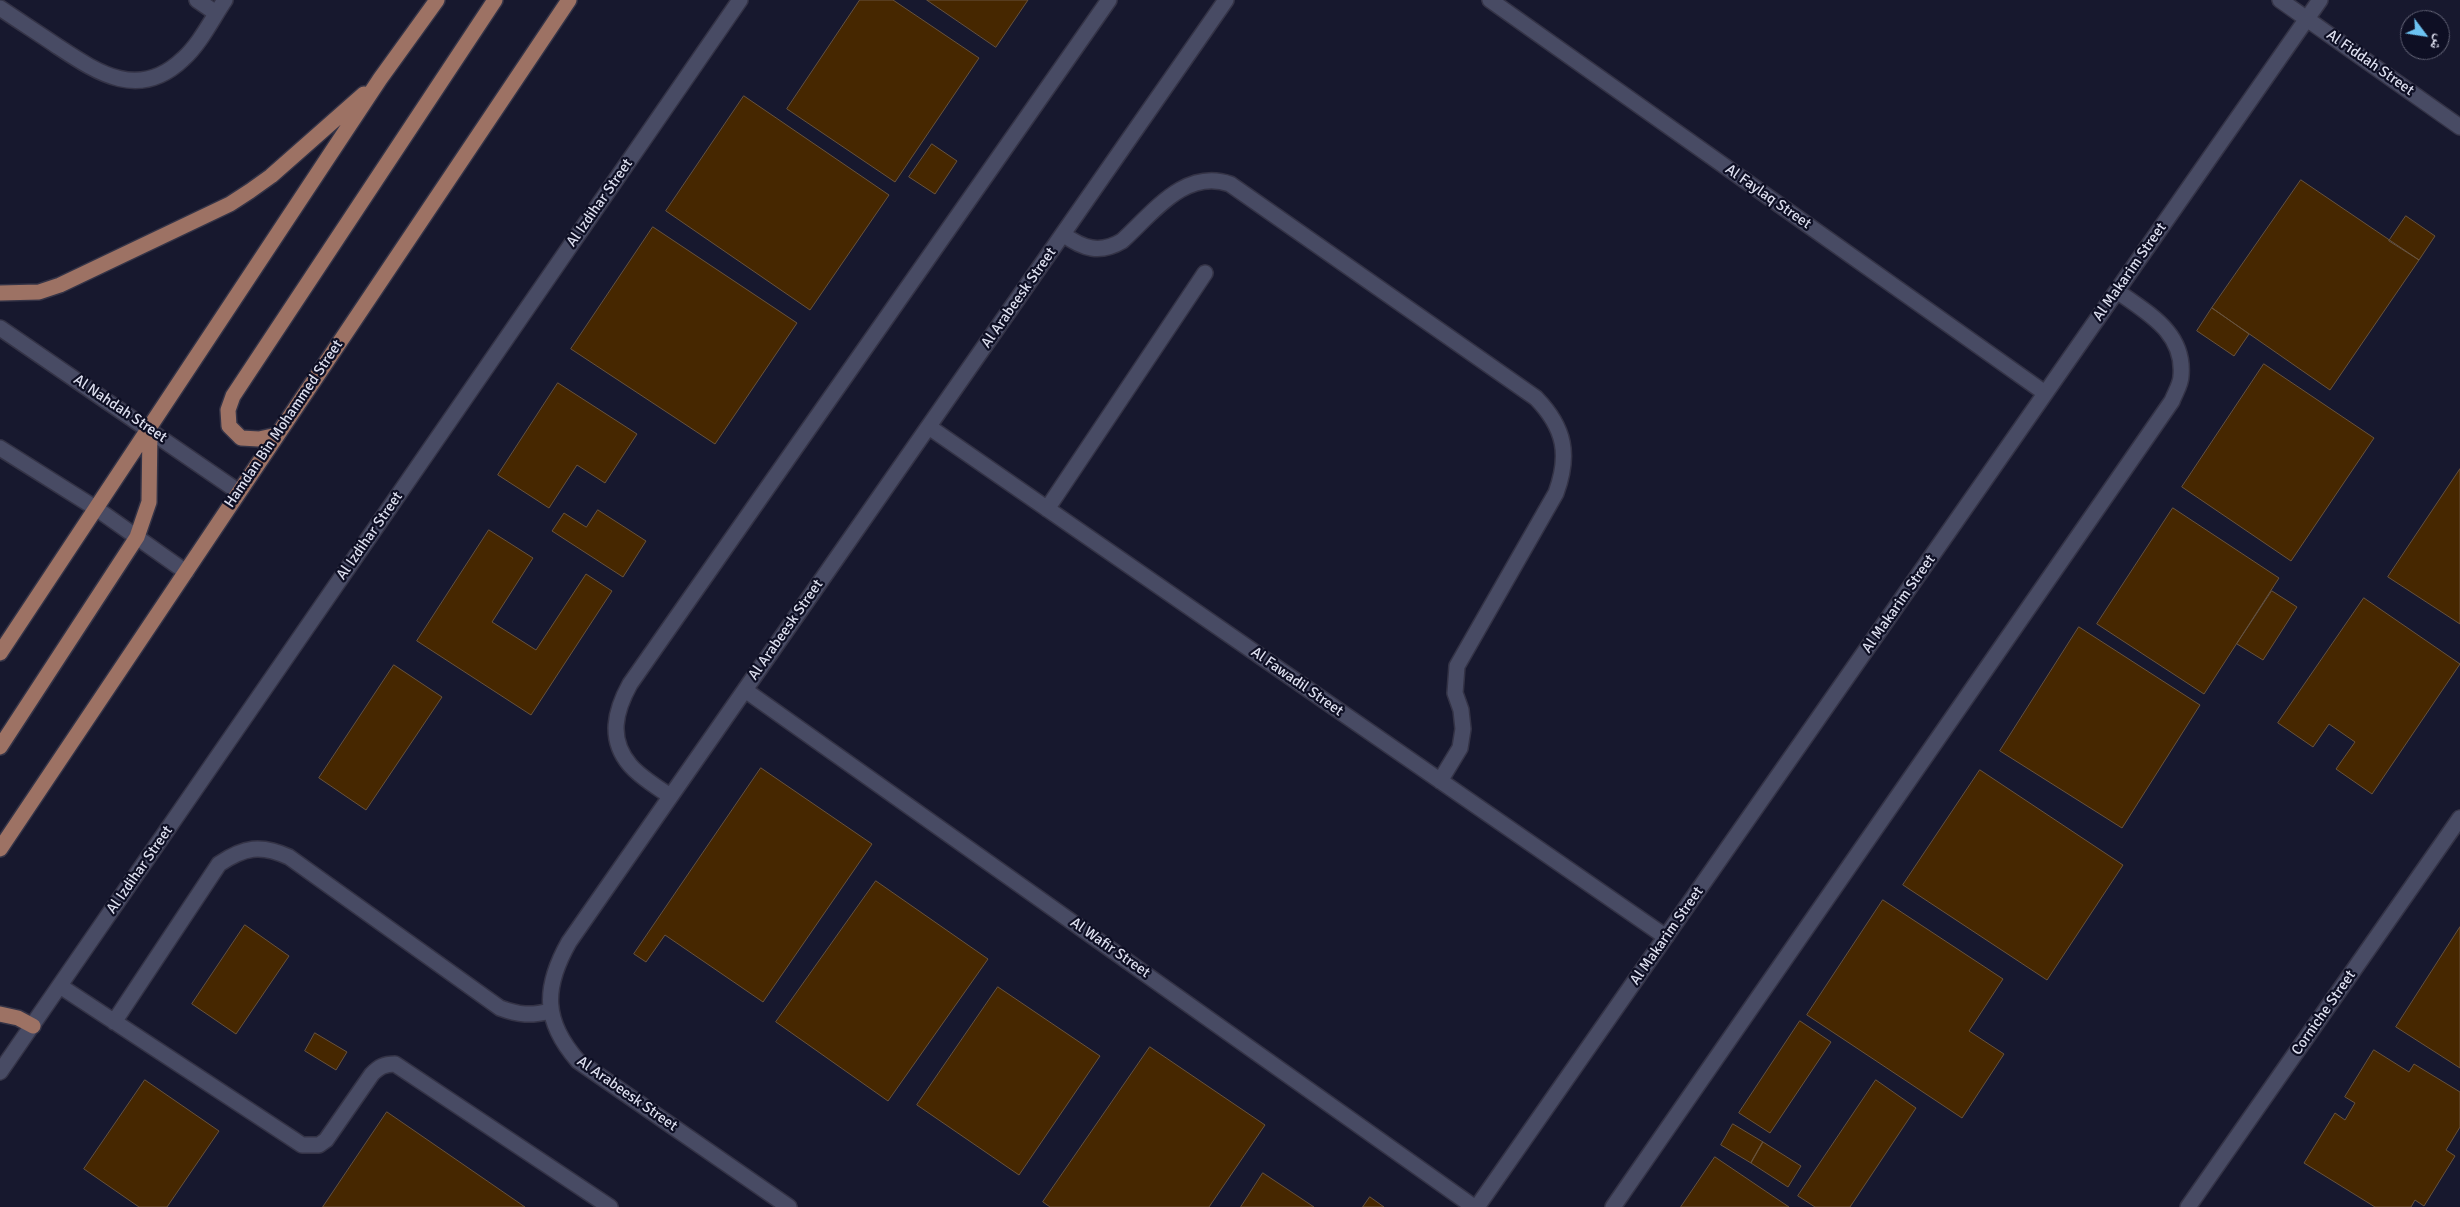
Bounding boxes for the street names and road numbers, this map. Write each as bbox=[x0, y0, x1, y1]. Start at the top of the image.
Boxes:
street label: Al Fiddah Street bbox=[2323, 26, 2417, 100]
street label: Al Izdihar Street bbox=[563, 155, 637, 251]
street label: Al Faylaq Street bbox=[1722, 161, 1814, 233]
street label: Al Makarim Street bbox=[2089, 219, 2171, 325]
street label: Al Arabeesk Street bbox=[978, 244, 1060, 352]
street label: Hamdan Bin Mohammed Street bbox=[221, 337, 347, 511]
street label: Al Nahdah Street bbox=[70, 371, 170, 447]
street label: Al Izdihar Street bbox=[333, 488, 407, 584]
street label: Al Makarim Street bbox=[1858, 551, 1940, 657]
street label: Al Arabeesk Street bbox=[745, 576, 827, 684]
street label: Al Fawadil Street bbox=[1247, 644, 1347, 720]
street label: Al Izdihar Street bbox=[103, 822, 177, 918]
street label: Al Makarim Street bbox=[1626, 883, 1708, 989]
street label: Al Wafir Street bbox=[1067, 914, 1153, 982]
street label: Corniche Street bbox=[2288, 967, 2360, 1059]
street label: Al Arabeesk Street bbox=[573, 1053, 681, 1135]

